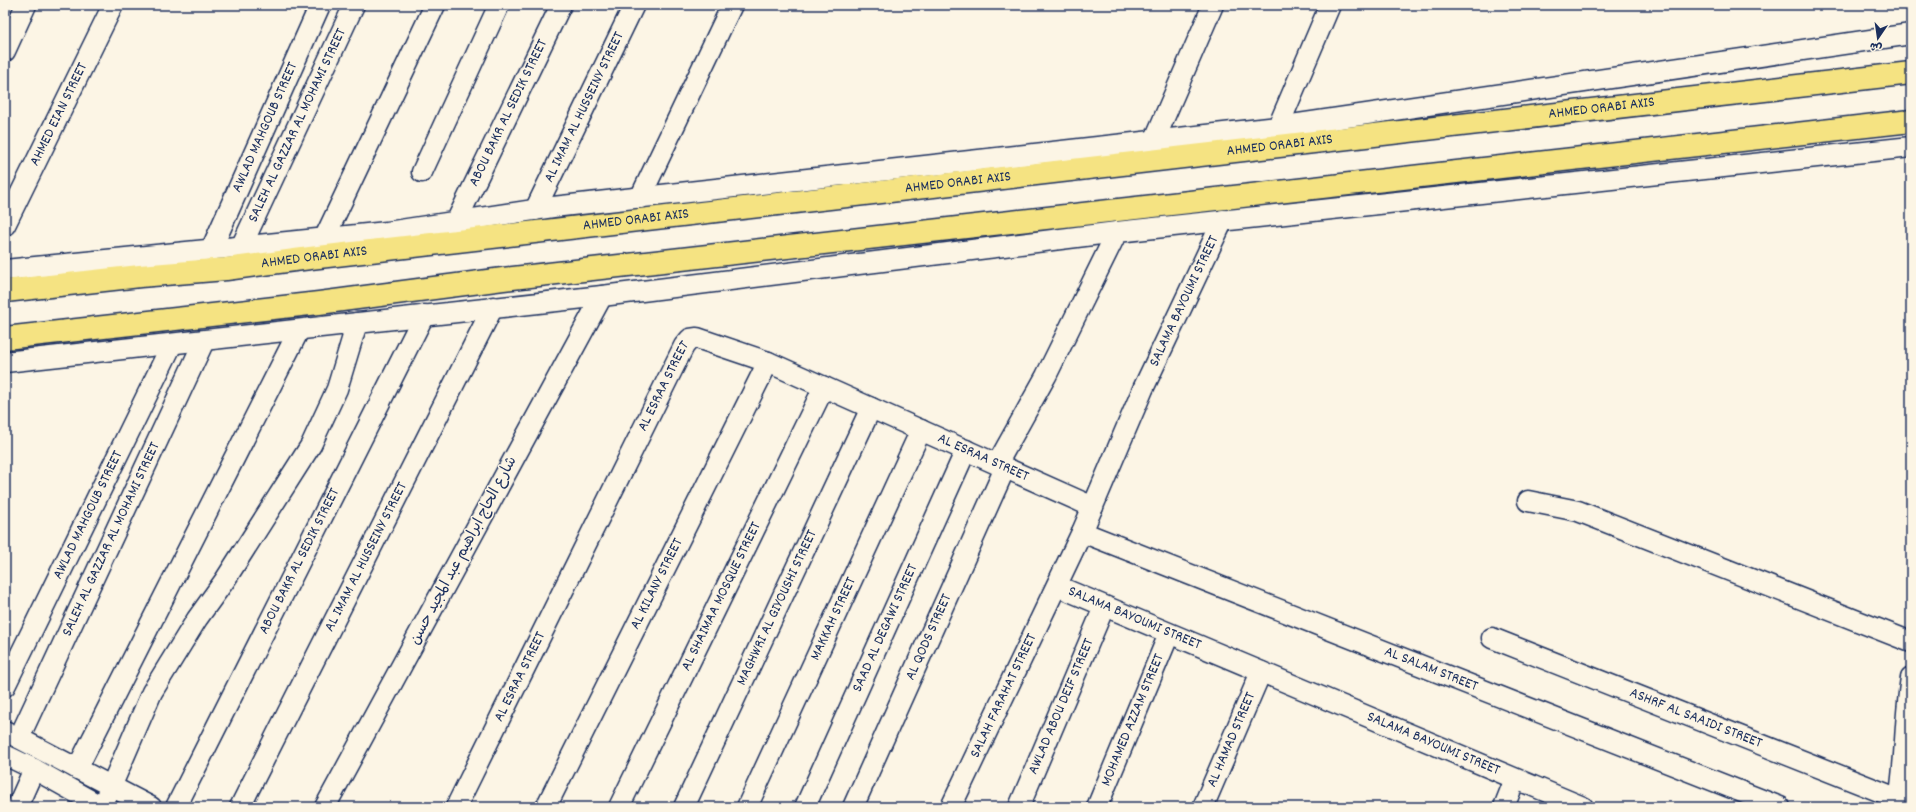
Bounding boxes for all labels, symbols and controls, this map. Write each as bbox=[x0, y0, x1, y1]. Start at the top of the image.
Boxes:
north arrow bbox=[1858, 18, 1898, 58]
street label: SALEH AL GAZZAR AL MOHAMI STREET bbox=[243, 25, 353, 226]
street label: AL IMAM AL HUSSEINY STREET bbox=[539, 28, 630, 186]
street label: ABOU BAKR AL SEDIK STREET bbox=[464, 36, 554, 190]
text: ش bbox=[1869, 37, 1884, 55]
street label: AHMED EIAN STREET bbox=[24, 59, 94, 170]
street label: AWLAD MAHGOUB STREET bbox=[227, 59, 304, 196]
street label: AHMED ORABI AXIS bbox=[1547, 92, 1656, 126]
street label: AHMED ORABI AXIS bbox=[1225, 129, 1334, 163]
street label: AHMED ORABI AXIS bbox=[904, 166, 1012, 200]
street label: AHMED ORABI AXIS bbox=[582, 203, 690, 237]
street label: SALAMA BAYOUMI STREET bbox=[1144, 232, 1225, 371]
street label: AHMED ORABI AXIS bbox=[260, 240, 368, 275]
street label: AL ESRAA STREET bbox=[632, 336, 695, 435]
street label: AL ESRAA STREET bbox=[934, 428, 1032, 488]
street label: SALEH AL GAZZAR AL MOHAMI STREET bbox=[57, 439, 166, 640]
street label: AWLAD MAHGOUB STREET bbox=[48, 447, 129, 583]
street label: شارع الحاج ابراهيم عبد المجيد حسن bbox=[405, 453, 523, 649]
street label: AL IMAM AL HUSSEINY STREET bbox=[319, 479, 413, 636]
street label: ABOU BAKR AL SEDIK STREET bbox=[254, 484, 346, 638]
street label: AL SHAIMAA MOSQUE STREET bbox=[676, 518, 767, 675]
street label: MAGHWRI AL GIYOUSHI STREET bbox=[731, 526, 823, 689]
street label: AL KILANY STREET bbox=[625, 535, 689, 634]
street label: SAAD AL DEGAWI STREET bbox=[847, 561, 924, 696]
street label: MAKKAH STREET bbox=[805, 574, 863, 664]
street label: SALAMA BAYOUMI STREET bbox=[1064, 581, 1205, 656]
street label: AL QODS STREET bbox=[900, 591, 958, 684]
street label: AL ESRAA STREET bbox=[489, 628, 552, 726]
street label: SALAH FARAHAT STREET bbox=[965, 630, 1043, 762]
street label: AWLAD ABOU DEIF STREET bbox=[1023, 635, 1100, 778]
street label: AL SALAM STREET bbox=[1381, 641, 1481, 698]
street label: MOHAMED AZZAM STREET bbox=[1096, 651, 1170, 790]
street label: ASHRF AL SAAIDI STREET bbox=[1626, 682, 1765, 755]
street label: AL HAMAD STREET bbox=[1202, 689, 1262, 791]
street label: SALAMA BAYOUMI STREET bbox=[1363, 706, 1503, 782]

